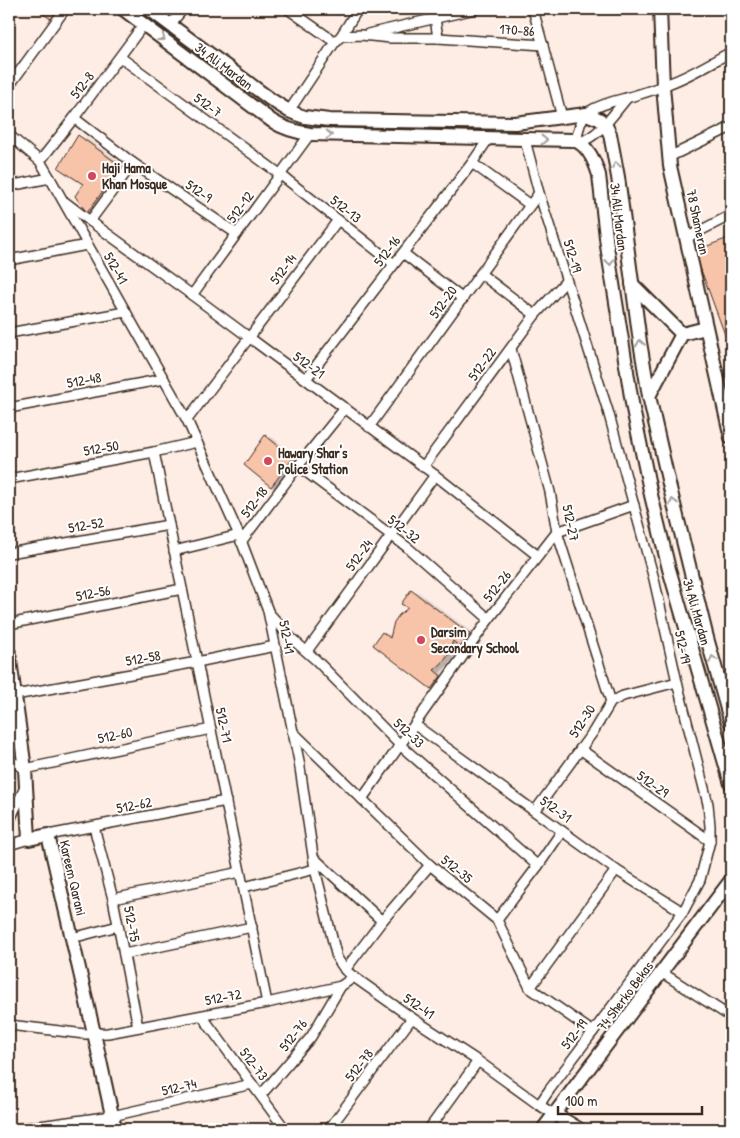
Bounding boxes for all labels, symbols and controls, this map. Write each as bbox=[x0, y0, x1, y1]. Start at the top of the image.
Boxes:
street label: 170-86 bbox=[499, 19, 536, 40]
one-way arrow bbox=[156, 32, 166, 41]
street label: 34 Ali Mardan bbox=[191, 38, 257, 94]
street label: 512-8 bbox=[65, 67, 98, 102]
street label: 512-7 bbox=[191, 88, 226, 121]
one-way arrow bbox=[325, 129, 333, 140]
one-way arrow bbox=[540, 135, 548, 145]
place label: Haji Hama Khan Mosque bbox=[102, 158, 168, 195]
one-way arrow bbox=[611, 160, 621, 169]
marker: Haji Hama Khan Mosque bbox=[86, 170, 98, 182]
street label: 512-9 bbox=[182, 175, 216, 206]
street label: 34 Ali Mardan bbox=[606, 182, 633, 252]
street label: 512-12 bbox=[222, 187, 258, 226]
street label: 78 Shameran bbox=[682, 187, 715, 256]
street label: 512-13 bbox=[327, 190, 366, 227]
street label: 512-16 bbox=[369, 231, 405, 270]
street label: 512-19 bbox=[560, 237, 587, 275]
street label: 512-41 bbox=[100, 248, 133, 287]
street label: 512-14 bbox=[265, 250, 300, 288]
one-way arrow bbox=[604, 259, 615, 267]
street label: 512-20 bbox=[424, 282, 461, 322]
one-way arrow bbox=[636, 339, 646, 347]
street label: 512-22 bbox=[463, 343, 500, 384]
street label: 512-21 bbox=[290, 347, 329, 383]
street label: 512-48 bbox=[65, 367, 103, 392]
street label: 512-50 bbox=[82, 435, 120, 460]
place label: Hawary Shar's Police Station bbox=[278, 443, 348, 478]
marker: Hawary Shar's Police Station bbox=[262, 455, 274, 467]
street label: 512-18 bbox=[236, 482, 272, 521]
one-way arrow bbox=[668, 497, 679, 506]
street label: 512-27 bbox=[558, 503, 585, 543]
street label: 512-32 bbox=[384, 510, 425, 547]
street label: 512-52 bbox=[67, 512, 106, 537]
street label: 512-24 bbox=[341, 535, 377, 574]
street label: 512-26 bbox=[478, 566, 515, 605]
street label: 34 Ali Mardan bbox=[679, 576, 716, 647]
street label: 512-56 bbox=[74, 580, 112, 605]
street label: 512-41 bbox=[275, 619, 300, 655]
place label: Darsim Secondary School bbox=[431, 622, 519, 659]
street label: 512-19 bbox=[671, 629, 696, 665]
marker: Darsim Secondary School bbox=[415, 634, 427, 646]
street label: 512-58 bbox=[124, 645, 162, 670]
one-way arrow bbox=[709, 656, 719, 664]
street label: 512-30 bbox=[564, 701, 599, 741]
street label: 512-71 bbox=[212, 706, 237, 744]
street label: 512-33 bbox=[390, 713, 429, 752]
street label: 512-60 bbox=[96, 722, 134, 747]
street label: 512-29 bbox=[634, 766, 673, 801]
street label: 512-31 bbox=[537, 791, 576, 826]
street label: 512-62 bbox=[115, 792, 154, 817]
street label: Kareem Qarani bbox=[56, 838, 91, 918]
street label: 512-35 bbox=[438, 850, 477, 887]
street label: 512-75 bbox=[120, 904, 145, 943]
street label: 74 Sherko Bekas bbox=[592, 957, 657, 1034]
street label: 512-72 bbox=[203, 984, 243, 1009]
street label: 512-41 bbox=[400, 988, 438, 1023]
street label: 512-76 bbox=[274, 1014, 311, 1055]
street label: 512-19 bbox=[556, 1015, 591, 1053]
street label: 512-73 bbox=[236, 1043, 273, 1084]
street label: 512-78 bbox=[340, 1045, 377, 1085]
street label: 512-74 bbox=[160, 1073, 198, 1100]
scale bar bbox=[558, 1083, 701, 1115]
text: 100 m bbox=[565, 1090, 598, 1111]

